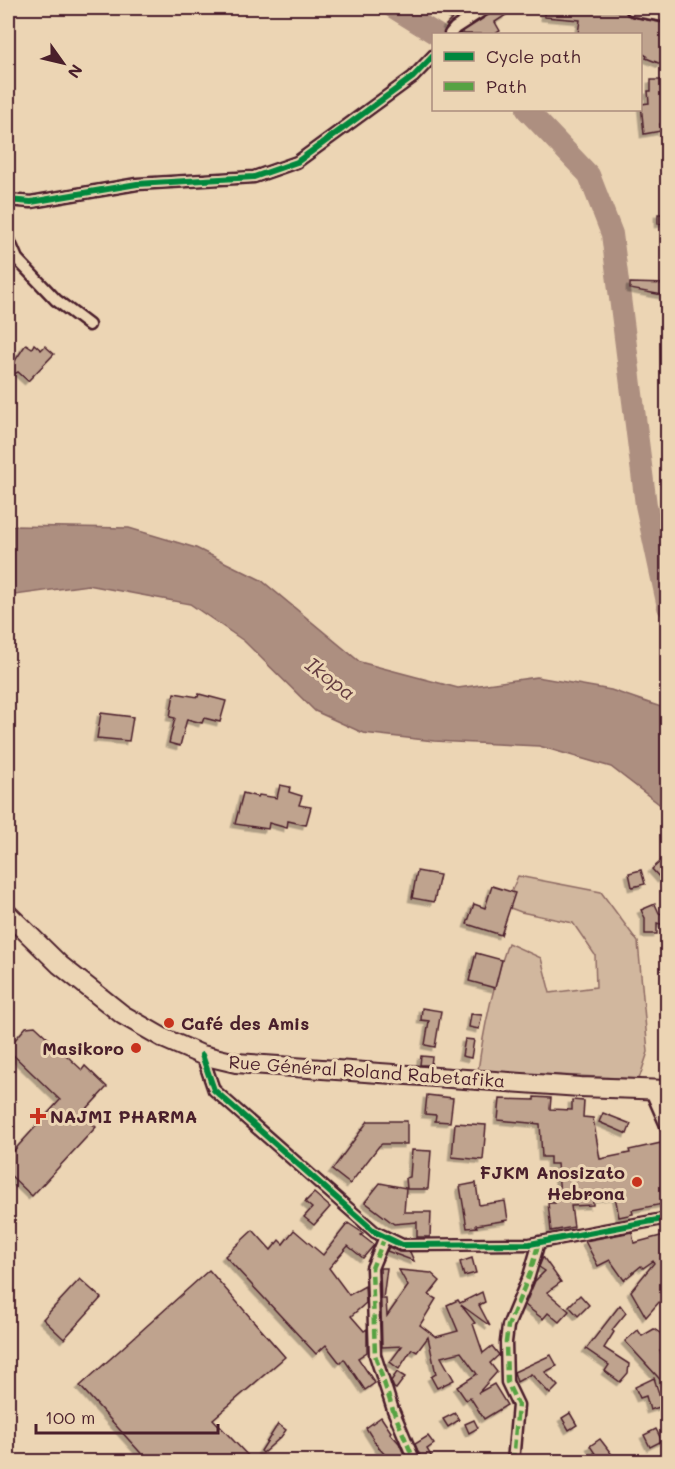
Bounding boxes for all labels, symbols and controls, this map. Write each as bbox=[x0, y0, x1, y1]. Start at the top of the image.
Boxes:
north arrow bbox=[33, 33, 93, 93]
legend bbox=[432, 33, 642, 111]
text: Cycle path bbox=[486, 44, 581, 68]
text: N bbox=[64, 61, 88, 83]
text: Path bbox=[486, 74, 526, 98]
water label: Ikopa bbox=[301, 651, 361, 705]
place label: Café des Amis bbox=[181, 1011, 309, 1035]
marker: Café des Amis bbox=[162, 1016, 176, 1030]
place label: Masikoro bbox=[42, 1036, 124, 1060]
marker: Masikoro bbox=[129, 1041, 143, 1055]
street label: Rue Général Roland Rabetafika bbox=[228, 1049, 506, 1093]
place label: NAJMI PHARMA bbox=[50, 1104, 197, 1128]
marker: NAJMI PHARMA bbox=[31, 1109, 45, 1123]
place label: FJKM Anosizato Hebrona bbox=[480, 1160, 625, 1205]
marker: FJKM Anosizato Hebrona bbox=[630, 1175, 644, 1189]
scale bar bbox=[36, 1397, 218, 1435]
text: 100 m bbox=[45, 1405, 95, 1429]

